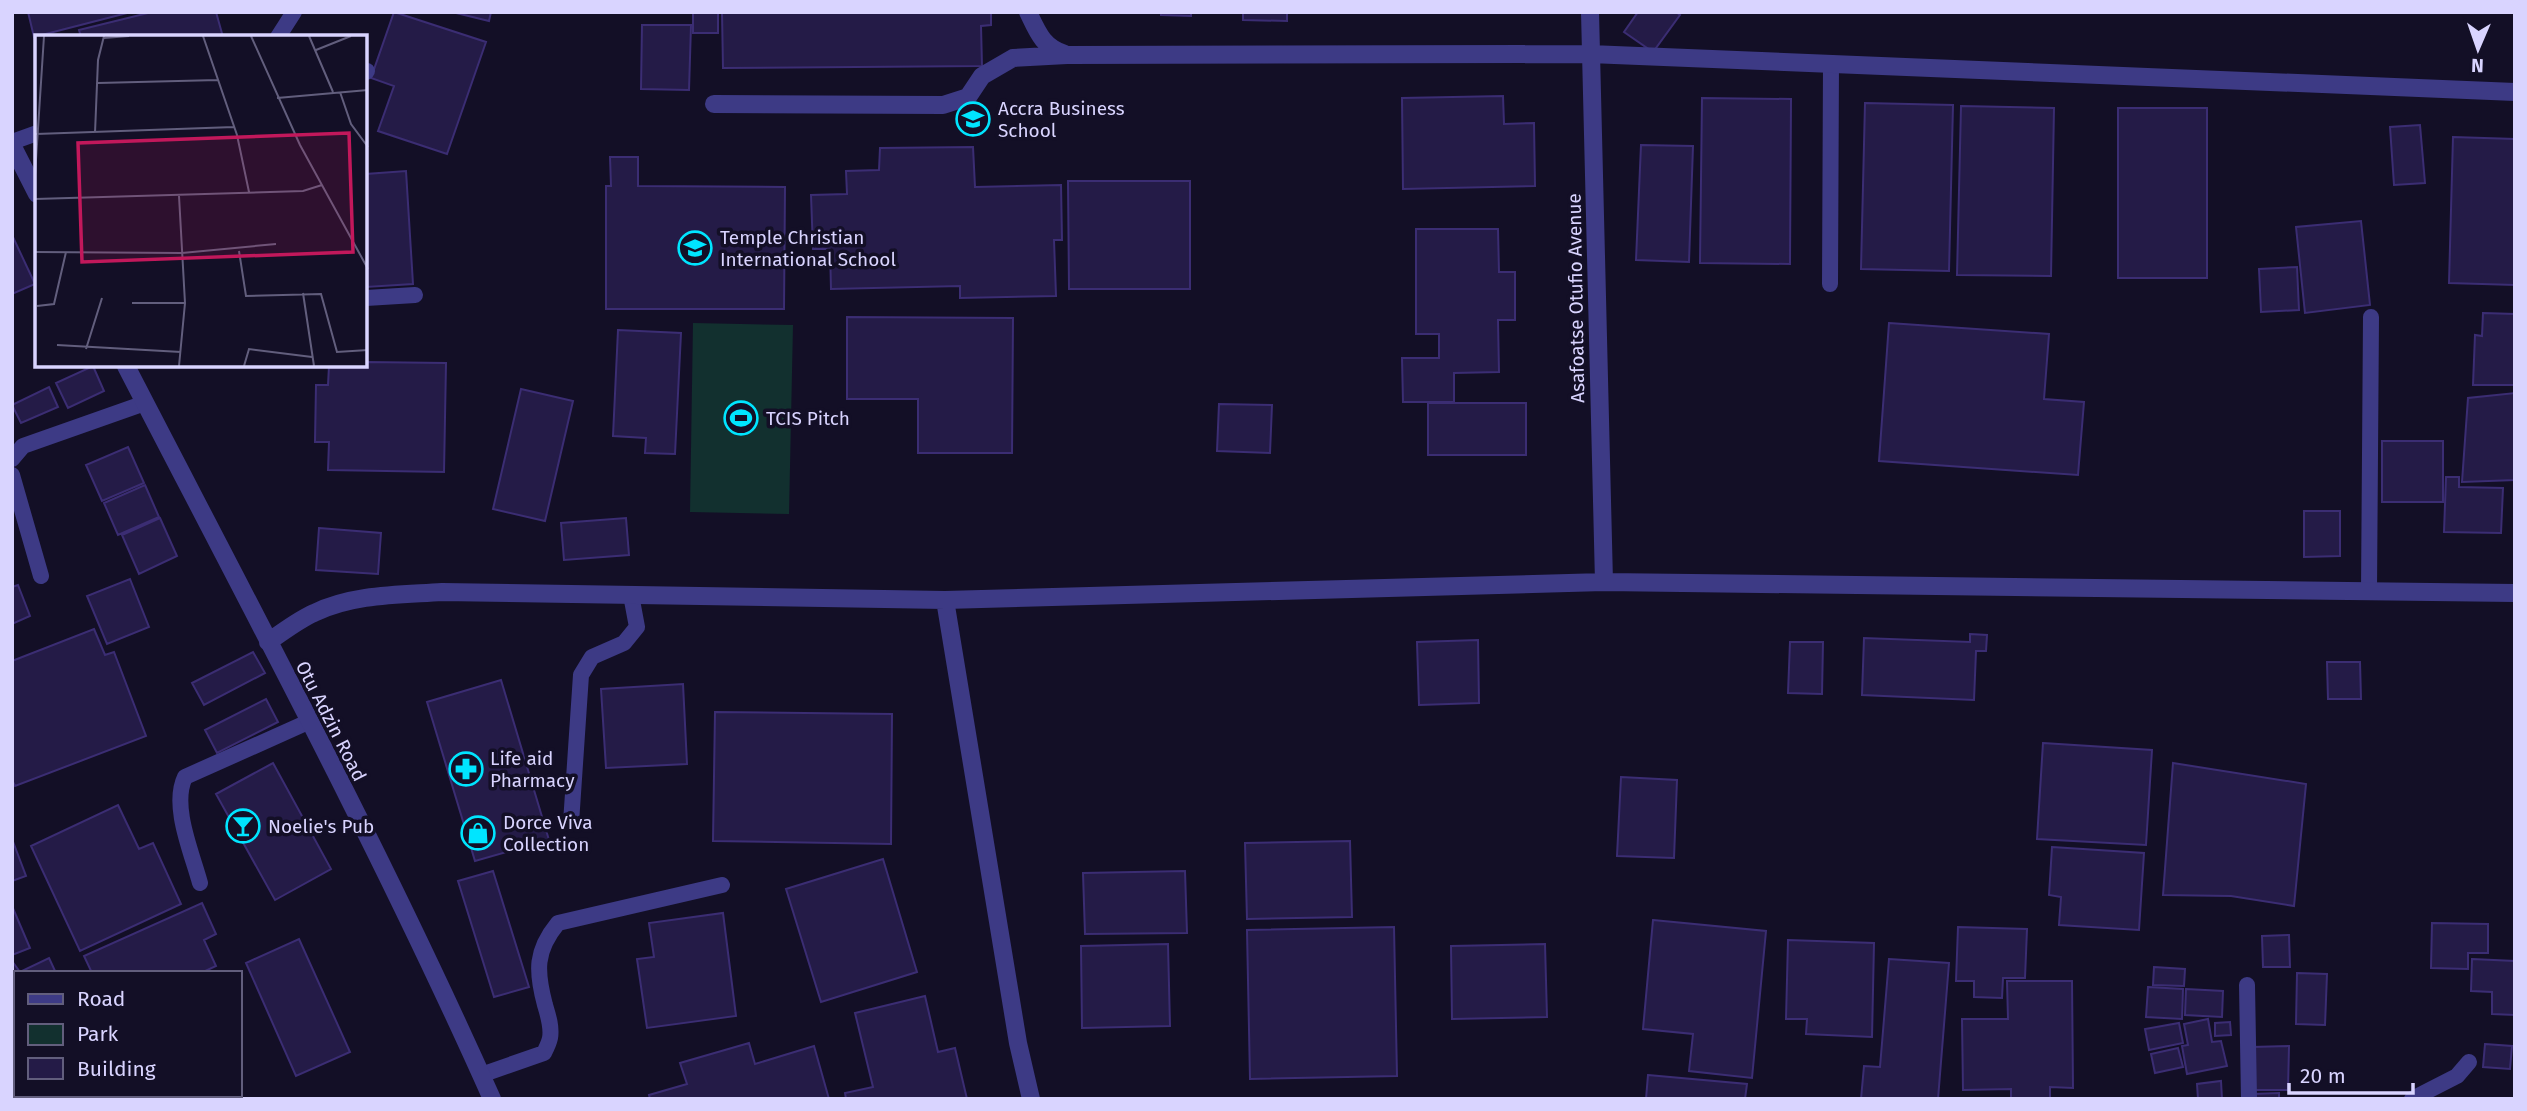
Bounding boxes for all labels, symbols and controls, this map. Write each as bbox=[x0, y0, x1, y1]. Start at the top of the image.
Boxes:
north arrow bbox=[2443, 14, 2513, 84]
inset map bbox=[35, 35, 368, 368]
text: N bbox=[2471, 54, 2484, 77]
place label: Accra Business School bbox=[998, 97, 1125, 142]
school or university icon: Accra Business School bbox=[954, 100, 992, 138]
street label: Asafoatse Otufio Avenue bbox=[1563, 193, 1589, 403]
place label: Temple Christian International School bbox=[720, 226, 896, 271]
school or university icon: Temple Christian International School bbox=[676, 229, 714, 267]
sports icon: TCIS Pitch bbox=[722, 399, 760, 437]
place label: TCIS Pitch bbox=[766, 407, 850, 430]
street label: Otu Adzin Road bbox=[291, 657, 371, 785]
place label: Life aid Pharmacy bbox=[490, 747, 575, 792]
pharmacy icon: Life aid Pharmacy bbox=[447, 750, 485, 788]
bar icon: Noelie's Pub bbox=[224, 807, 262, 845]
place label: Dorce Viva Collection bbox=[503, 811, 593, 856]
shop icon: Dorce Viva Collection bbox=[459, 814, 497, 852]
place label: Noelie's Pub bbox=[268, 815, 374, 838]
legend bbox=[14, 971, 242, 1097]
text: Road bbox=[77, 986, 125, 1012]
text: Park bbox=[77, 1021, 119, 1047]
scale bar bbox=[2289, 1052, 2413, 1096]
text: Building bbox=[77, 1056, 156, 1082]
text: 20 m bbox=[2300, 1063, 2346, 1089]

